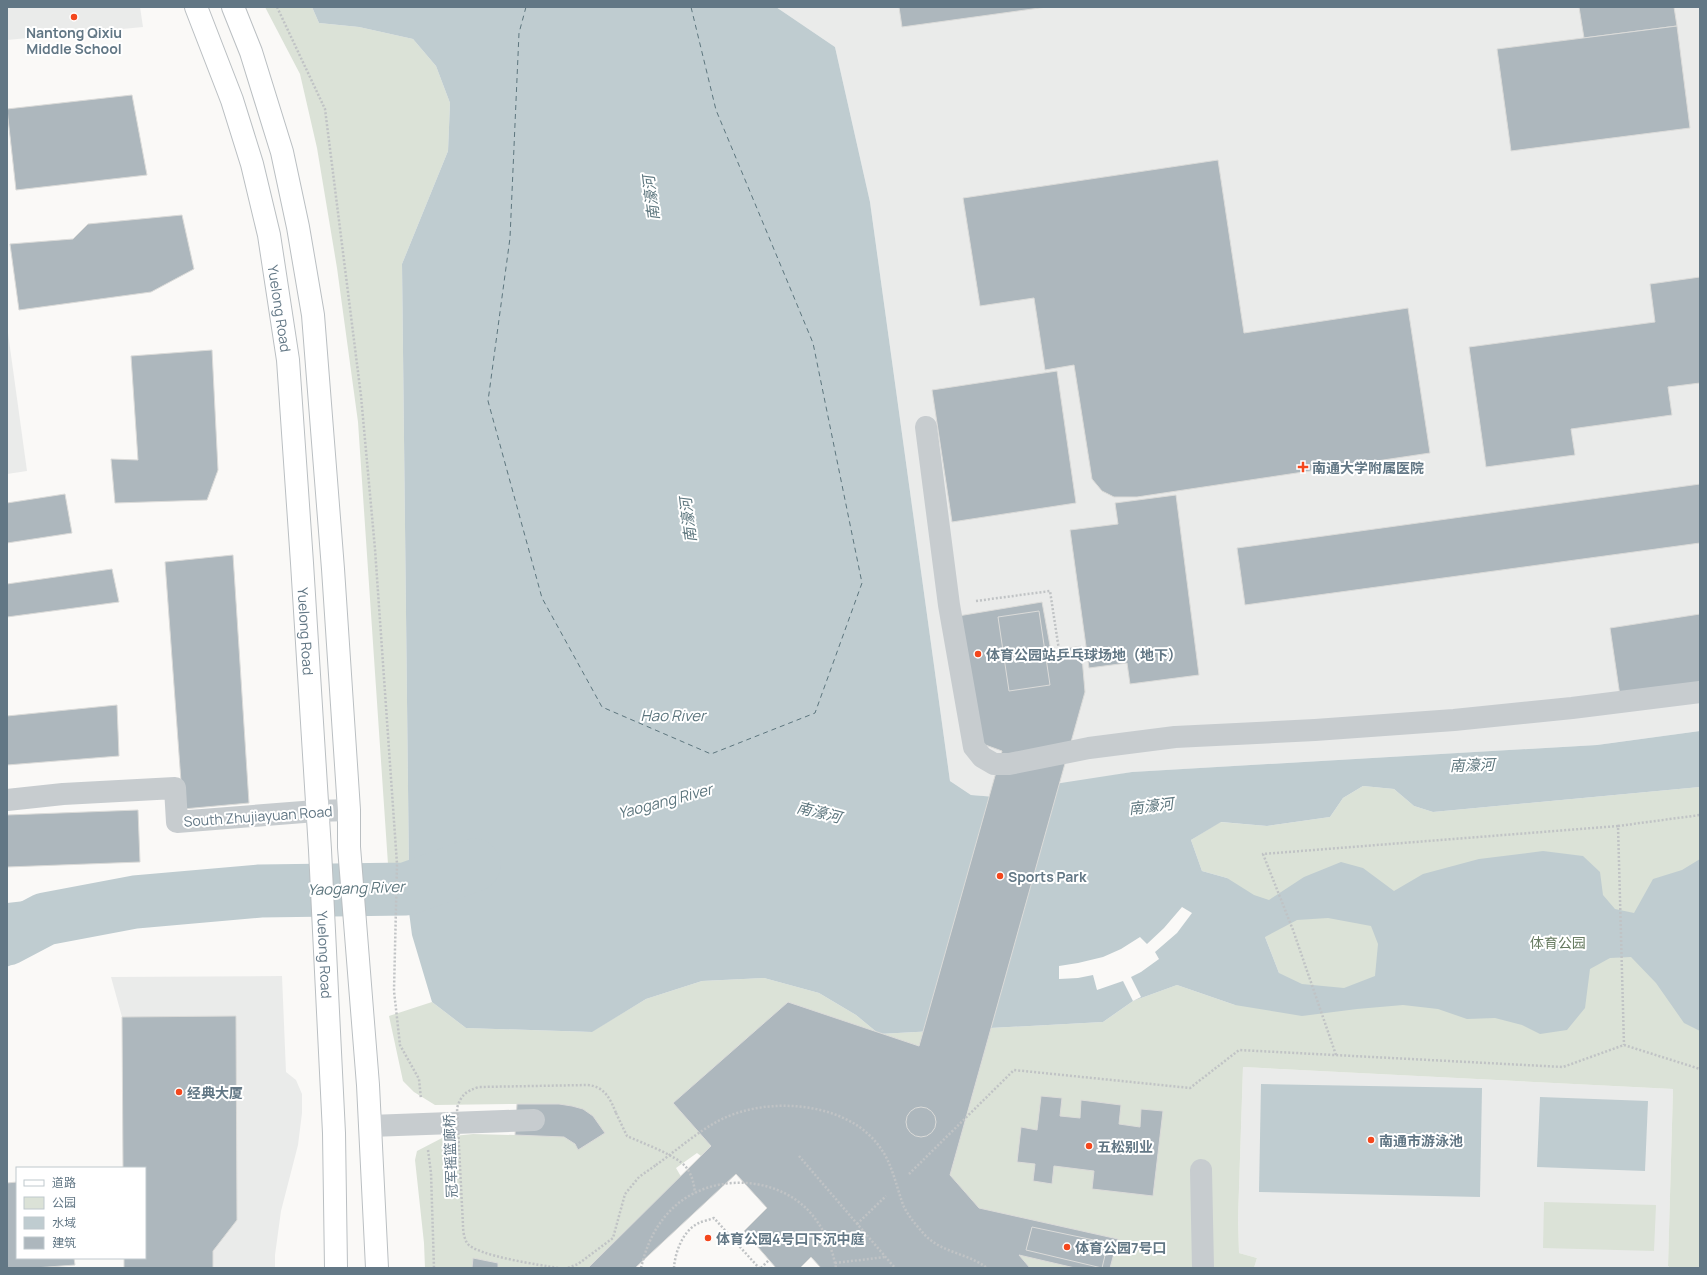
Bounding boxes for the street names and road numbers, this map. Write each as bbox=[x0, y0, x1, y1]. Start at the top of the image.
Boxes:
street label: Yuelong Road bbox=[264, 263, 296, 353]
street label: Yuelong Road bbox=[294, 587, 319, 676]
street label: South Zhujiayuan Road bbox=[183, 801, 333, 831]
street label: Yuelong Road bbox=[314, 910, 337, 999]
street label: 冠军摇篮廊桥 bbox=[439, 1114, 461, 1198]

